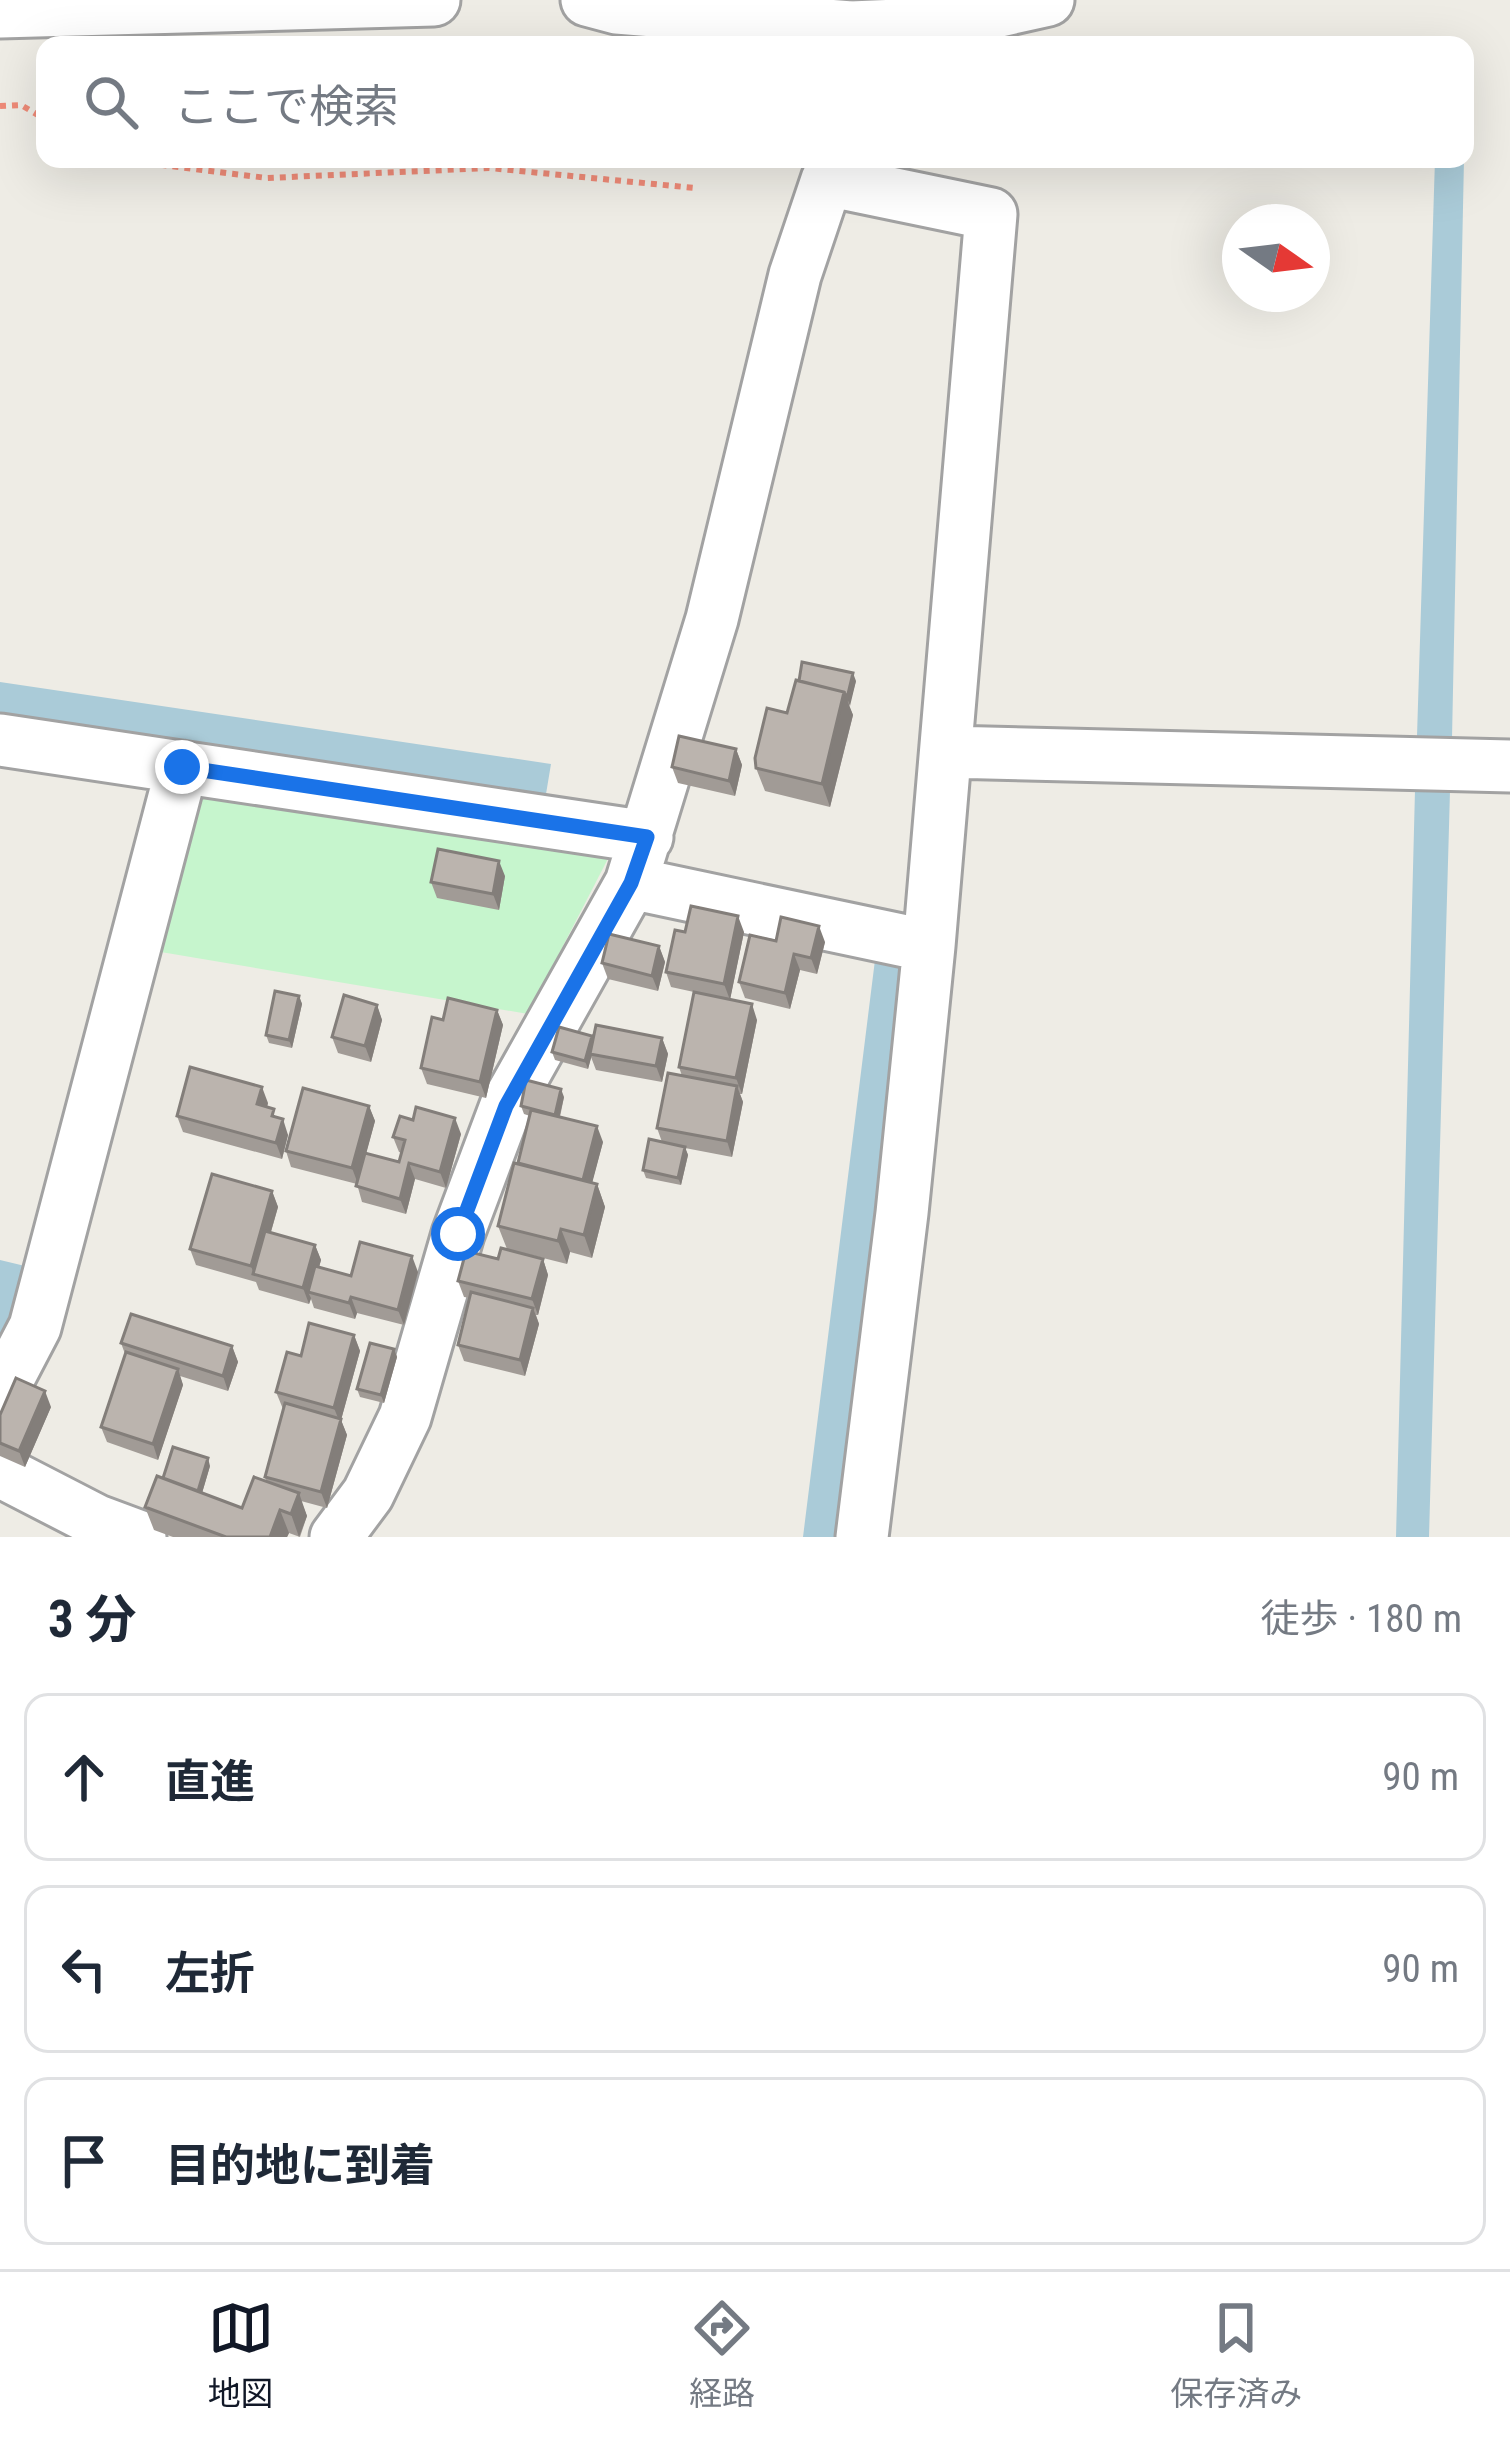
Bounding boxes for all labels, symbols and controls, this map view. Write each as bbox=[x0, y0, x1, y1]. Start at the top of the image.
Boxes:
search box bbox=[36, 36, 1474, 168]
icon: search bbox=[78, 69, 144, 135]
text: ここで検索 bbox=[174, 80, 399, 133]
north arrow bbox=[1222, 204, 1330, 312]
route end bbox=[155, 740, 209, 794]
route start bbox=[431, 1207, 485, 1261]
text: 3 分 bbox=[48, 1590, 137, 1649]
text: 徒歩 · 180 m bbox=[1261, 1596, 1462, 1642]
icon: ahead bbox=[51, 1744, 117, 1810]
text: 90 m bbox=[1382, 1754, 1459, 1800]
text: 直進 bbox=[165, 1755, 255, 1808]
icon: left bbox=[51, 1936, 117, 2002]
text: 90 m bbox=[1382, 1946, 1459, 1992]
text: 左折 bbox=[165, 1947, 255, 2000]
icon: arrive bbox=[51, 2128, 117, 2194]
text: 目的地に到着 bbox=[165, 2139, 435, 2192]
tab: 地図 bbox=[208, 2295, 274, 2415]
tab: 経路 bbox=[689, 2295, 755, 2415]
tab: 保存済み bbox=[1170, 2295, 1302, 2415]

